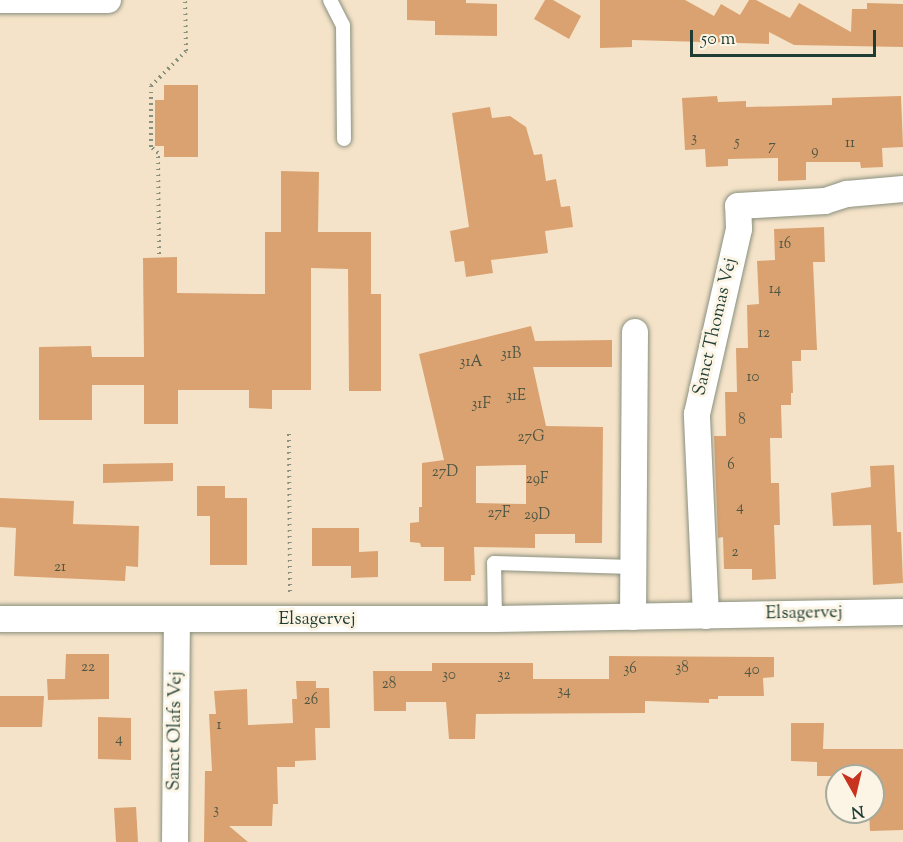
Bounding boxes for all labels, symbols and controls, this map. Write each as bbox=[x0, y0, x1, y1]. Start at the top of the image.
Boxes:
scale bar bbox=[693, 18, 879, 56]
text: 50 m bbox=[701, 27, 735, 53]
house number: 3 bbox=[691, 130, 697, 148]
house number: 5 bbox=[734, 134, 740, 152]
house number: 11 bbox=[845, 135, 855, 153]
house number: 7 bbox=[768, 138, 776, 156]
house number: 9 bbox=[811, 143, 819, 161]
house number: 16 bbox=[779, 236, 791, 254]
street label: Sanct Thomas Vej bbox=[690, 256, 742, 398]
house number: 14 bbox=[769, 281, 781, 299]
house number: 12 bbox=[758, 325, 770, 343]
house number: 31B bbox=[501, 346, 521, 364]
house number: 31A bbox=[459, 354, 483, 372]
house number: 10 bbox=[747, 369, 759, 387]
house number: 31E bbox=[506, 388, 526, 406]
house number: 31F bbox=[471, 396, 491, 414]
house number: 8 bbox=[738, 412, 746, 430]
house number: 27G bbox=[518, 429, 544, 447]
house number: 6 bbox=[727, 457, 735, 475]
house number: 27D bbox=[432, 464, 458, 482]
house number: 29F bbox=[526, 471, 548, 489]
house number: 4 bbox=[736, 499, 744, 517]
house number: 27F bbox=[488, 505, 510, 523]
house number: 29D bbox=[524, 507, 550, 525]
house number: 2 bbox=[731, 544, 739, 562]
house number: 21 bbox=[54, 559, 66, 577]
street label: Elsagervej bbox=[765, 603, 843, 625]
street label: Elsagervej bbox=[278, 609, 356, 631]
house number: 22 bbox=[81, 659, 95, 677]
house number: 38 bbox=[675, 660, 689, 678]
house number: 36 bbox=[623, 661, 637, 679]
house number: 40 bbox=[744, 662, 760, 680]
house number: 30 bbox=[442, 667, 456, 685]
house number: 32 bbox=[497, 667, 511, 685]
street label: Sanct Olafs Vej bbox=[164, 671, 188, 791]
house number: 28 bbox=[382, 676, 396, 694]
house number: 34 bbox=[557, 683, 571, 701]
house number: 26 bbox=[304, 692, 318, 710]
house number: 1 bbox=[216, 717, 222, 735]
house number: 4 bbox=[115, 731, 123, 749]
north arrow bbox=[825, 764, 885, 824]
text: N bbox=[849, 798, 865, 823]
house number: 3 bbox=[213, 802, 219, 820]

